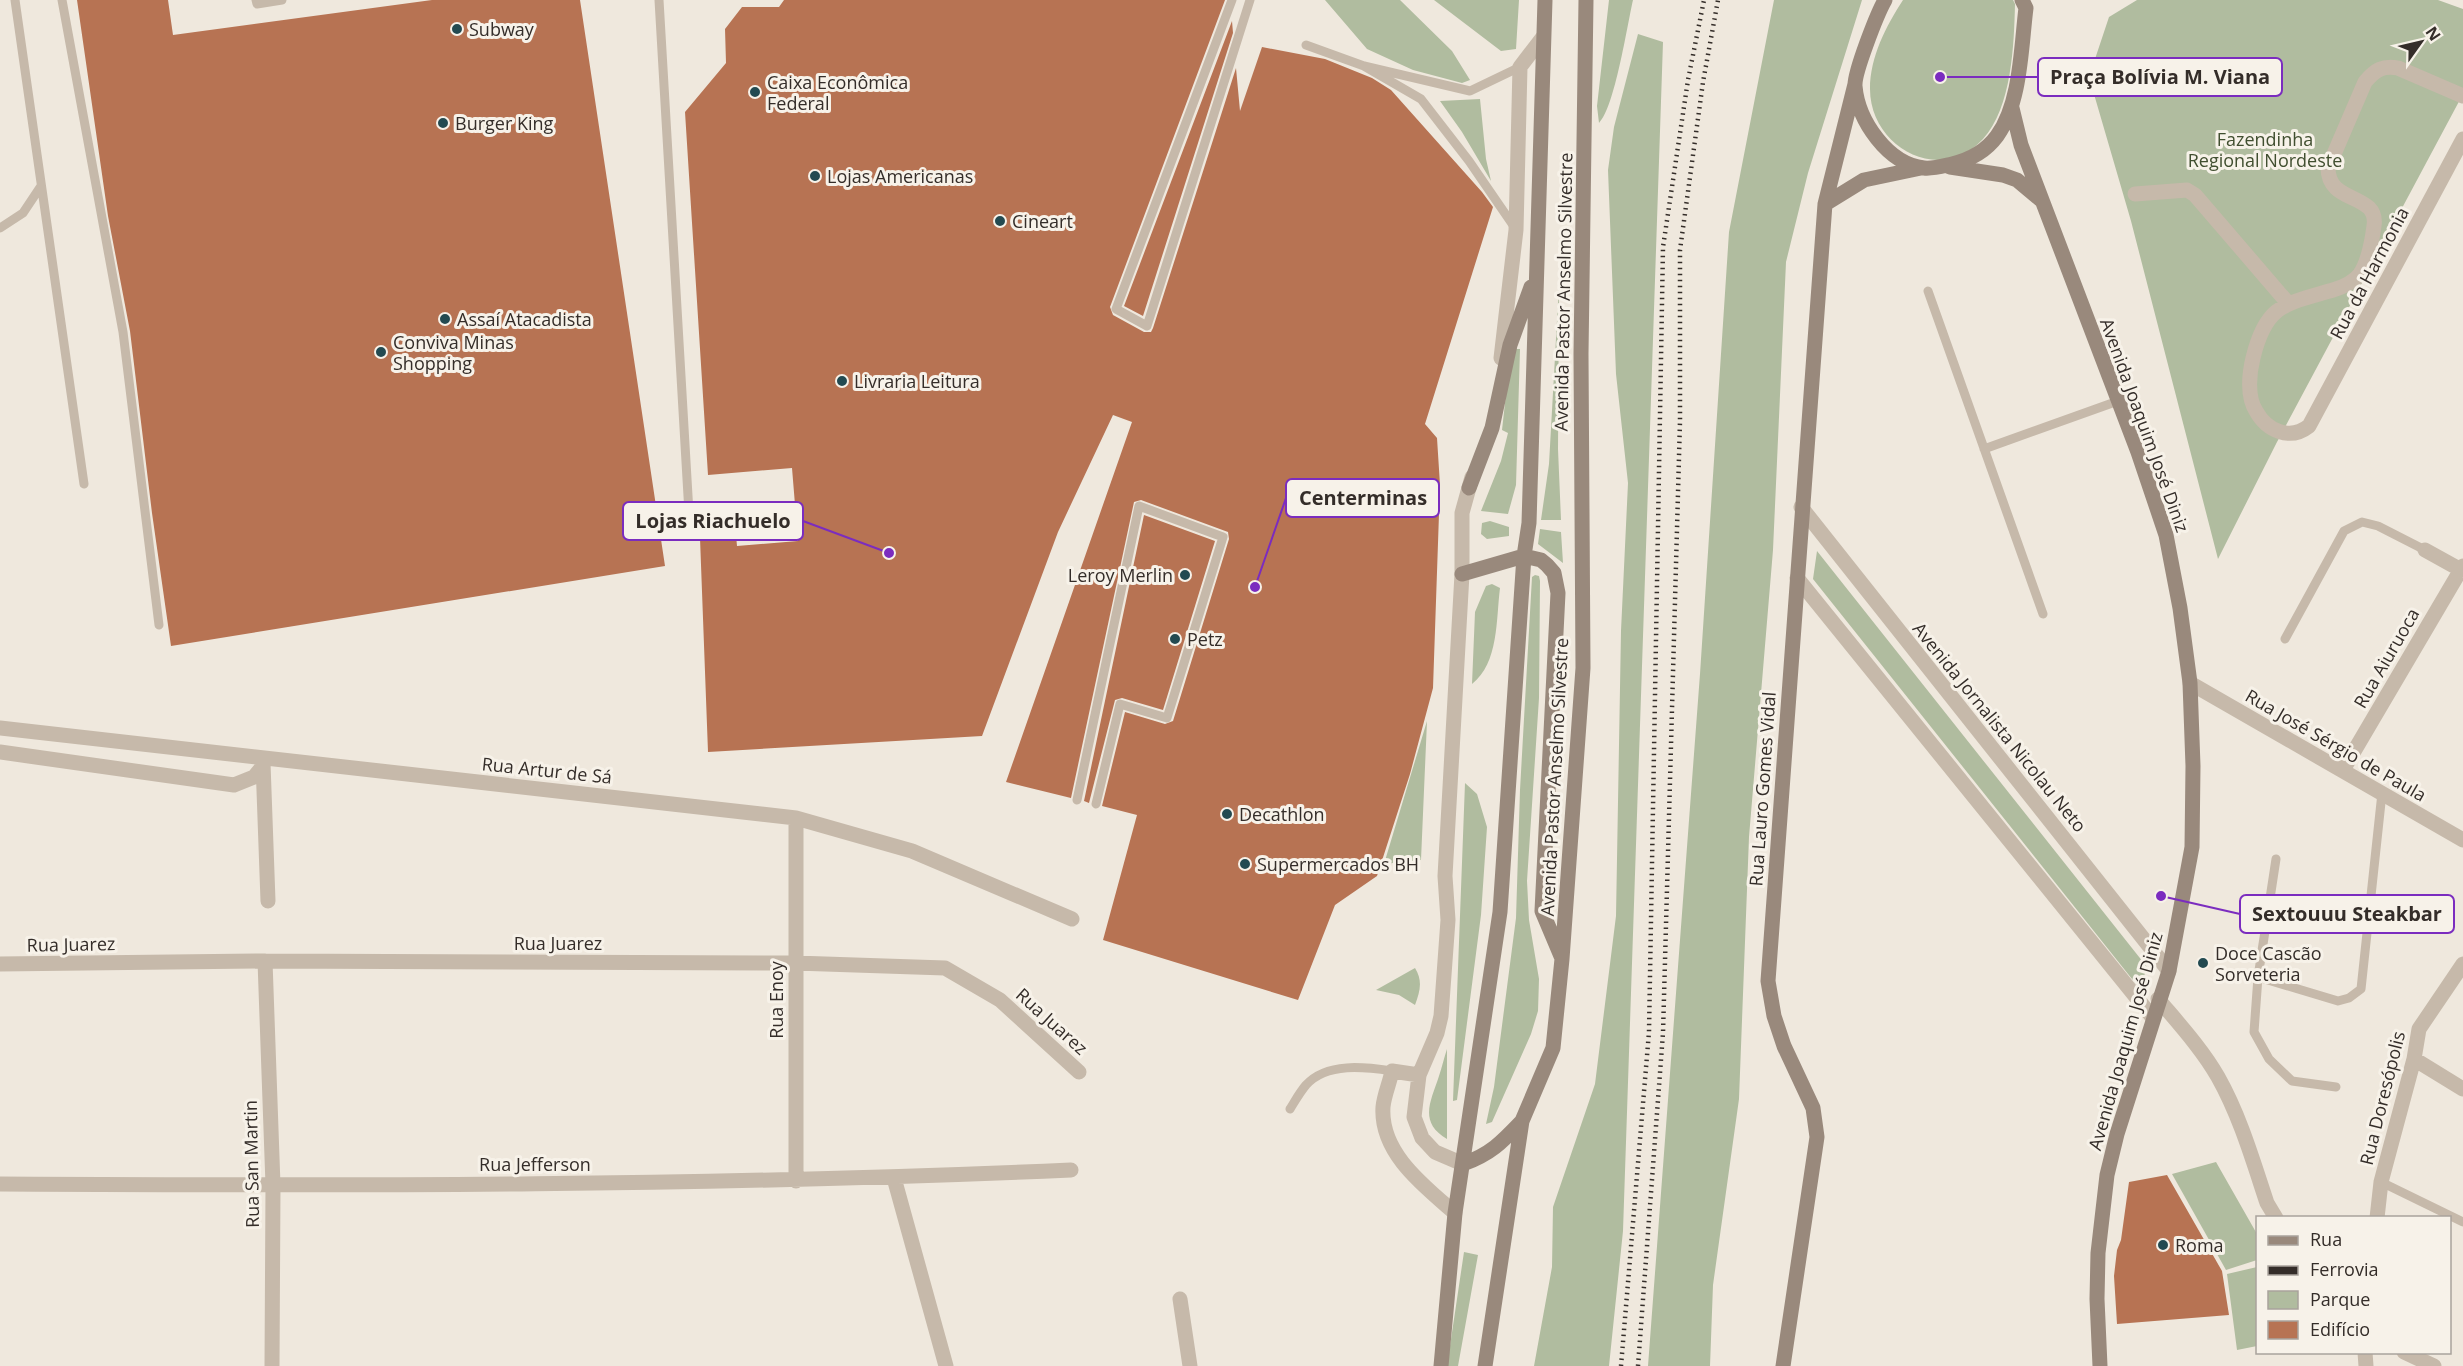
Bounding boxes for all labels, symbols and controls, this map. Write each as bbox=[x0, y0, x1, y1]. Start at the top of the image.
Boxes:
north arrow bbox=[2391, 12, 2451, 72]
place label: Subway bbox=[469, 17, 535, 41]
marker: Subway bbox=[450, 22, 464, 36]
text: N bbox=[2421, 22, 2446, 45]
callout: Praça Bolívia M. Viana bbox=[2038, 58, 2282, 96]
text: Praça Bolívia M. Viana bbox=[2050, 63, 2270, 90]
place label: Caixa Econômica Federal bbox=[767, 70, 908, 115]
marker: Caixa Econômica Federal bbox=[748, 85, 762, 99]
place label: Burger King bbox=[455, 111, 554, 135]
marker: Burger King bbox=[436, 116, 450, 130]
park label: Fazendinha Regional Nordeste bbox=[2188, 127, 2342, 172]
street label: Avenida Pastor Anselmo Silvestre bbox=[1549, 152, 1577, 432]
place label: Lojas Americanas bbox=[827, 164, 973, 188]
marker: Lojas Americanas bbox=[808, 169, 822, 183]
street label: Rua da Harmonia bbox=[2324, 203, 2414, 343]
place label: Cineart bbox=[1012, 209, 1073, 233]
marker: Cineart bbox=[993, 214, 1007, 228]
place label: Assaí Atacadista bbox=[457, 307, 592, 331]
marker: Assaí Atacadista bbox=[438, 312, 452, 326]
street label: Avenida Joaquim José Diniz bbox=[2095, 315, 2195, 535]
place label: Conviva Minas Shopping bbox=[393, 330, 514, 375]
marker: Conviva Minas Shopping bbox=[374, 345, 388, 359]
place label: Livraria Leitura bbox=[854, 369, 980, 393]
marker: Livraria Leitura bbox=[835, 374, 849, 388]
callout: Centerminas bbox=[1286, 479, 1439, 517]
text: Centerminas bbox=[1299, 484, 1427, 511]
callout: Lojas Riachuelo bbox=[623, 502, 803, 540]
text: Lojas Riachuelo bbox=[635, 507, 791, 534]
place label: Leroy Merlin bbox=[1068, 563, 1173, 587]
marker: Leroy Merlin bbox=[1178, 568, 1192, 582]
street label: Rua Aiuruoca bbox=[2348, 604, 2424, 712]
street label: Avenida Jornalista Nicolau Neto bbox=[1908, 617, 2092, 837]
place label: Petz bbox=[1187, 627, 1223, 651]
marker: Petz bbox=[1168, 632, 1182, 646]
street label: Avenida Pastor Anselmo Silvestre bbox=[1535, 637, 1573, 917]
street label: Rua José Sérgio de Paula bbox=[2241, 683, 2431, 807]
street label: Rua Lauro Gomes Vidal bbox=[1743, 691, 1781, 887]
street label: Rua Artur de Sá bbox=[481, 751, 613, 789]
place label: Decathlon bbox=[1239, 802, 1325, 826]
marker: Decathlon bbox=[1220, 807, 1234, 821]
place label: Supermercados BH bbox=[1257, 852, 1419, 876]
marker: Supermercados BH bbox=[1238, 857, 1252, 871]
callout: Sextouuu Steakbar bbox=[2240, 895, 2454, 933]
text: Sextouuu Steakbar bbox=[2252, 900, 2442, 927]
street label: Avenida Joaquim José Diniz bbox=[2082, 929, 2168, 1153]
street label: Rua Juarez bbox=[26, 931, 116, 957]
street label: Rua Juarez bbox=[514, 931, 602, 955]
place label: Doce Cascão Sorveteria bbox=[2215, 941, 2322, 986]
marker: Doce Cascão Sorveteria bbox=[2196, 956, 2210, 970]
street label: Rua Enoy bbox=[764, 960, 788, 1039]
street label: Rua Juarez bbox=[1011, 982, 1093, 1060]
street label: Rua Doresópolis bbox=[2354, 1029, 2410, 1167]
street label: Rua San Martin bbox=[238, 1100, 264, 1228]
street label: Rua Jefferson bbox=[479, 1152, 591, 1176]
legend bbox=[2256, 1216, 2451, 1354]
text: Rua bbox=[2310, 1227, 2342, 1251]
place label: Roma bbox=[2175, 1233, 2224, 1257]
marker: Roma bbox=[2156, 1238, 2170, 1252]
text: Ferrovia bbox=[2310, 1257, 2378, 1281]
text: Parque bbox=[2310, 1287, 2370, 1311]
text: Edifício bbox=[2310, 1317, 2370, 1341]

